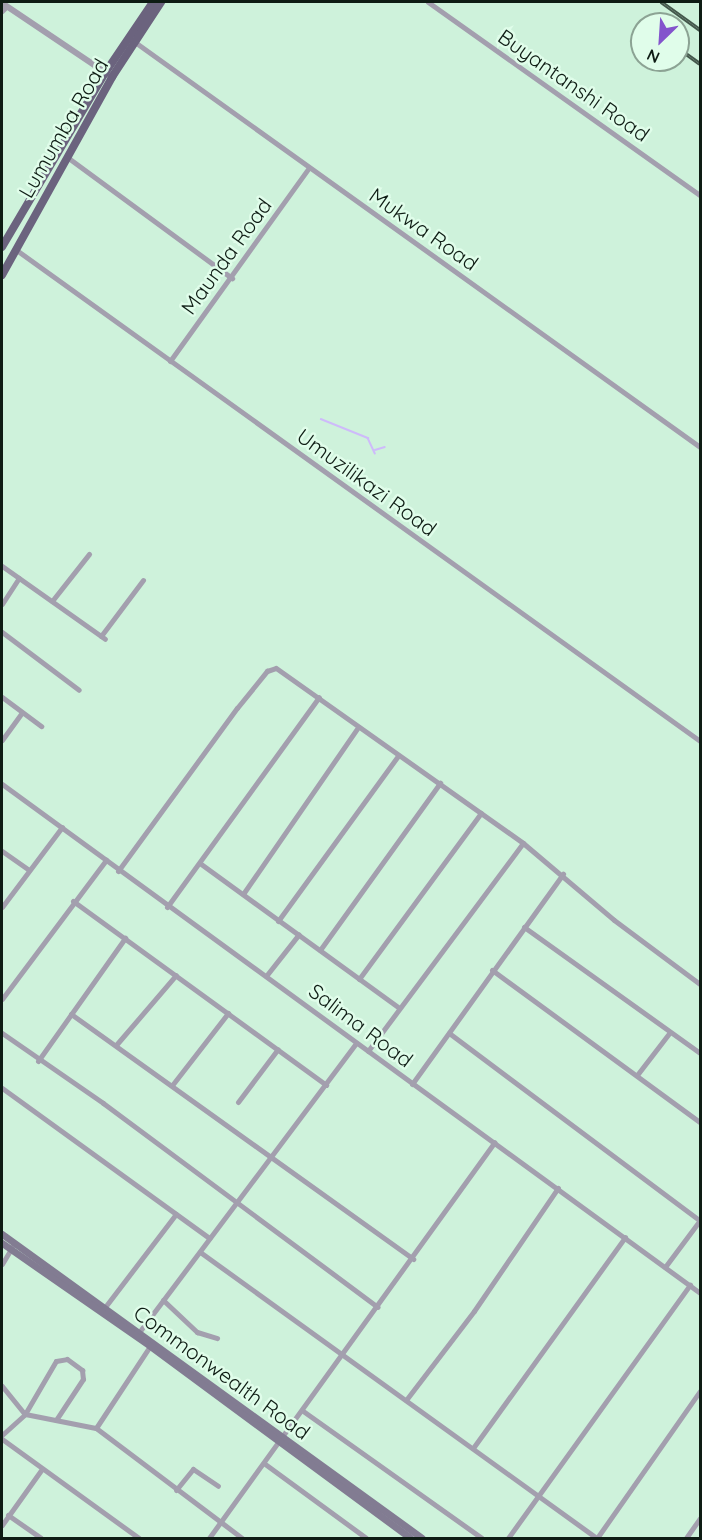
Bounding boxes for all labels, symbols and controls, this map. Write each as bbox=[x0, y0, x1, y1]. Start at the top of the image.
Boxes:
north arrow bbox=[630, 12, 690, 72]
street label: Buyantanshi Road bbox=[494, 23, 654, 147]
text: N bbox=[644, 45, 663, 68]
street label: Lumumba Road bbox=[13, 54, 113, 202]
street label: Mukwa Road bbox=[365, 182, 483, 276]
street label: Maunda Road bbox=[175, 193, 277, 319]
street label: Umuzilikazi Road bbox=[292, 423, 442, 541]
street label: Salima Road bbox=[304, 978, 418, 1072]
street label: Commonwealth Road bbox=[129, 1300, 315, 1444]

